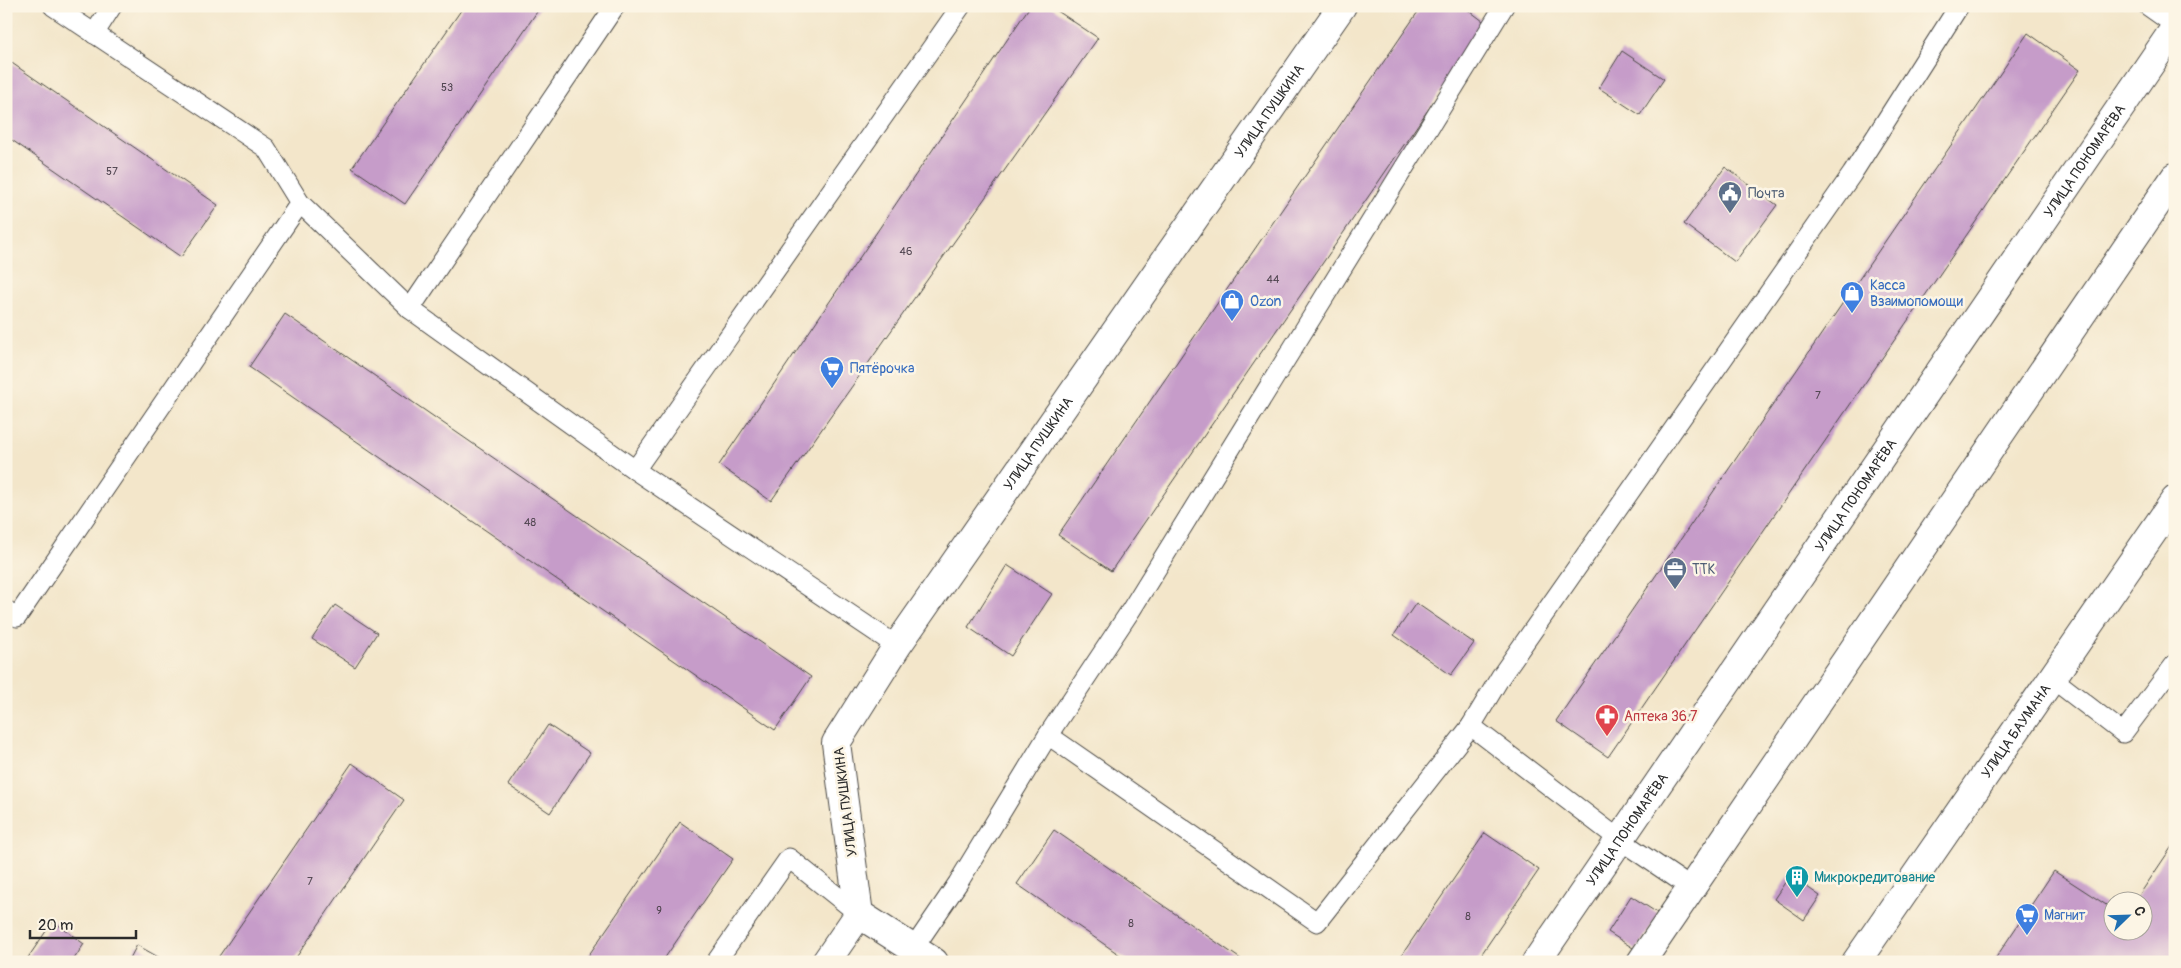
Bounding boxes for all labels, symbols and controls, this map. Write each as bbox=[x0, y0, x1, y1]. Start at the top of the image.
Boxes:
street label: УЛИЦА ПУШКИНА bbox=[1231, 61, 1308, 161]
house number: 53 bbox=[441, 81, 453, 94]
street label: УЛИЦА ПОНОМАРЁВА bbox=[2040, 101, 2129, 221]
house number: 57 bbox=[106, 165, 118, 178]
public building icon: Почта bbox=[1717, 180, 1743, 214]
place label: Почта bbox=[1748, 185, 1785, 202]
house number: 46 bbox=[900, 245, 912, 258]
house number: 44 bbox=[1267, 273, 1280, 286]
place label: Касса Взаимопомощи bbox=[1870, 277, 1963, 310]
shop icon: Касса Взаимопомощи bbox=[1839, 280, 1865, 314]
shop icon: Ozon bbox=[1219, 288, 1245, 322]
place label: Ozon bbox=[1250, 293, 1282, 310]
supermarket icon: Пятёрочка bbox=[819, 355, 845, 389]
place label: Пятёрочка bbox=[850, 360, 914, 377]
house number: 7 bbox=[1815, 389, 1821, 402]
street label: УЛИЦА ПУШКИНА bbox=[1000, 394, 1077, 494]
street label: УЛИЦА ПОНОМАРЁВА bbox=[1811, 436, 1901, 555]
house number: 48 bbox=[524, 516, 536, 529]
office icon: ТТК bbox=[1662, 556, 1688, 590]
place label: ТТК bbox=[1692, 561, 1716, 578]
street label: УЛИЦА БАУМАНА bbox=[1978, 681, 2054, 781]
pharmacy icon: Аптека 36.7 bbox=[1594, 703, 1620, 737]
place label: Аптека 36.7 bbox=[1624, 708, 1698, 725]
street label: УЛИЦА ПУШКИНА bbox=[830, 746, 861, 858]
street label: УЛИЦА ПОНОМАРЁВА bbox=[1583, 770, 1672, 889]
building icon: Микрокредитование bbox=[1784, 864, 1810, 898]
place label: Микрокредитование bbox=[1814, 869, 1935, 886]
house number: 7 bbox=[307, 875, 313, 888]
north arrow bbox=[2104, 890, 2154, 940]
supermarket icon: Магнит bbox=[2014, 902, 2040, 936]
house number: 9 bbox=[656, 904, 662, 917]
text: С bbox=[2130, 904, 2149, 919]
place label: Магнит bbox=[2044, 907, 2086, 924]
scale bar bbox=[30, 908, 136, 940]
house number: 8 bbox=[1465, 910, 1471, 923]
text: 20 m bbox=[38, 916, 73, 935]
house number: 8 bbox=[1128, 917, 1134, 930]

